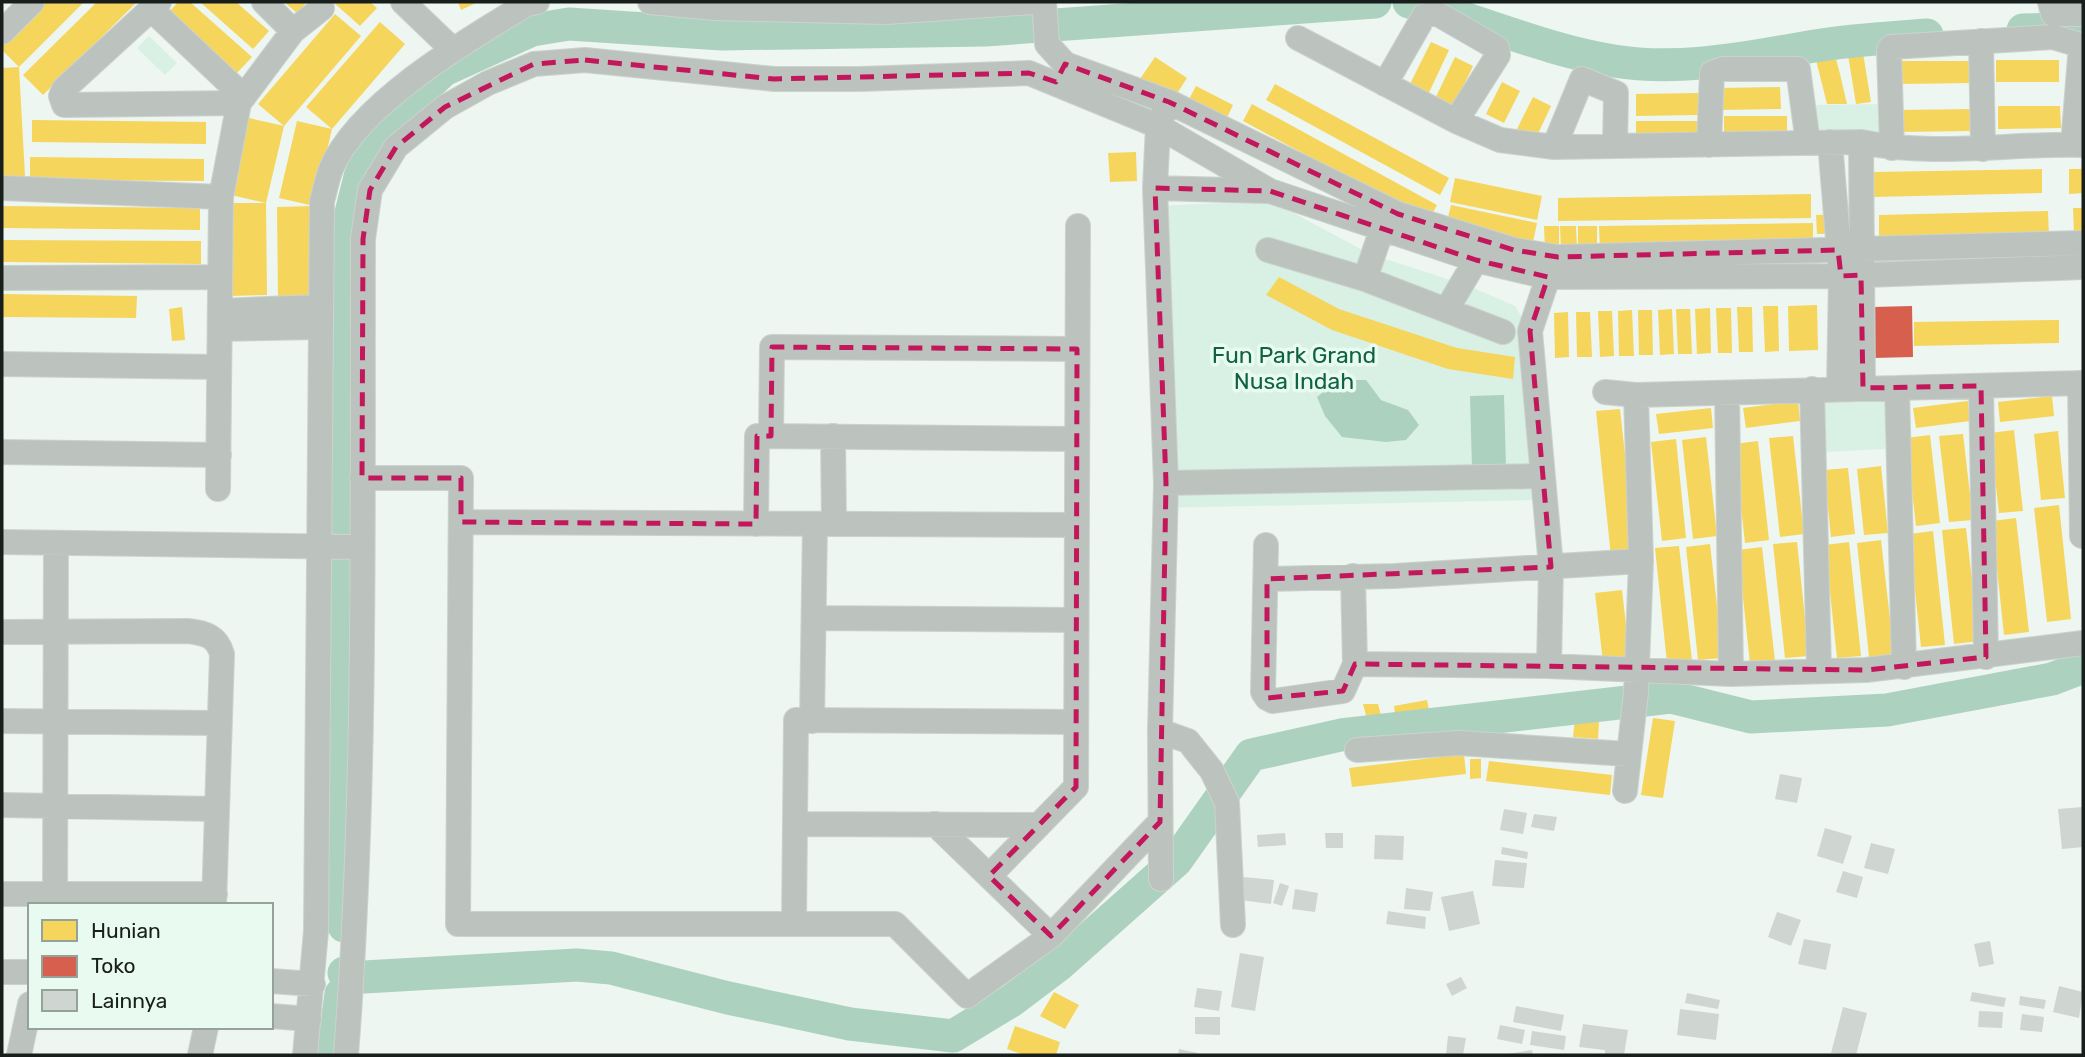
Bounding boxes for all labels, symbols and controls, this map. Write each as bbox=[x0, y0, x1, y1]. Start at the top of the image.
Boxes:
park label: Fun Park Grand Nusa Indah bbox=[1212, 341, 1376, 395]
legend bbox=[28, 903, 273, 1029]
text: Hunian bbox=[91, 918, 161, 943]
text: Toko bbox=[91, 953, 136, 978]
text: Lainnya bbox=[91, 988, 167, 1013]

